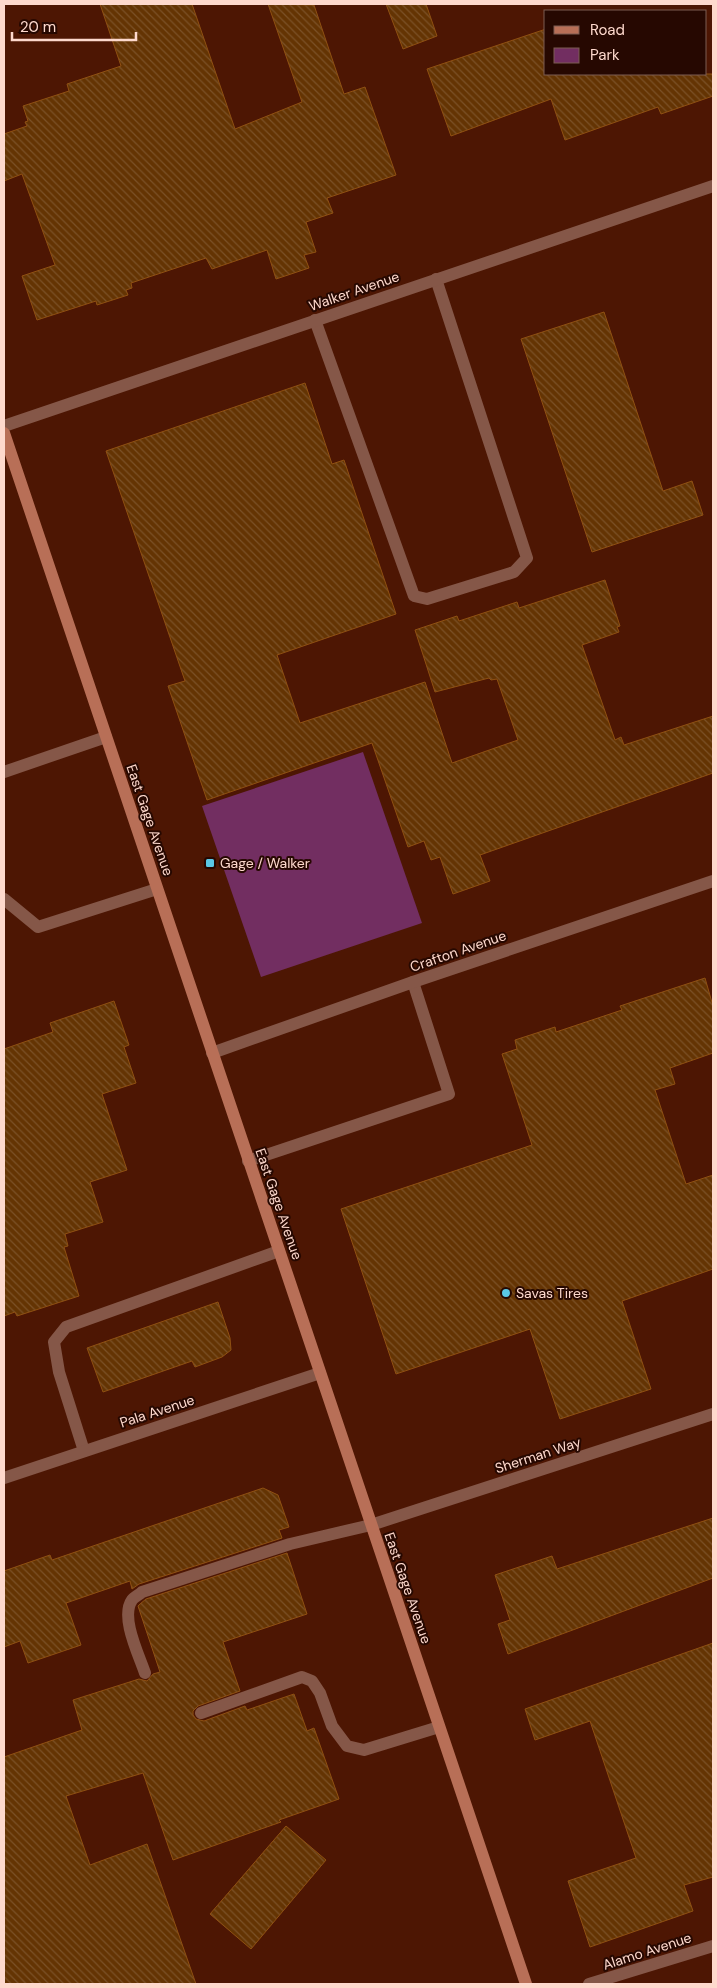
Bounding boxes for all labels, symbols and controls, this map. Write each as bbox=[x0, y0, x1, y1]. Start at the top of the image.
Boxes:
scale bar bbox=[12, 10, 136, 42]
legend bbox=[544, 10, 707, 75]
text: 20 m bbox=[20, 17, 56, 37]
text: Road bbox=[590, 20, 625, 40]
text: Park bbox=[590, 45, 620, 65]
street label: Walker Avenue bbox=[306, 267, 402, 315]
street label: East Gage Avenue bbox=[123, 762, 177, 878]
place label: Gage / Walker bbox=[220, 854, 310, 872]
marker: Gage / Walker bbox=[204, 857, 216, 869]
street label: Crafton Avenue bbox=[408, 926, 508, 976]
street label: East Gage Avenue bbox=[252, 1146, 306, 1262]
place label: Savas Tires bbox=[516, 1284, 588, 1302]
marker: Savas Tires bbox=[500, 1287, 512, 1299]
street label: Pala Avenue bbox=[117, 1390, 197, 1432]
street label: Sherman Way bbox=[493, 1433, 583, 1477]
street label: East Gage Avenue bbox=[381, 1530, 435, 1646]
street label: Alamo Avenue bbox=[600, 1928, 694, 1974]

